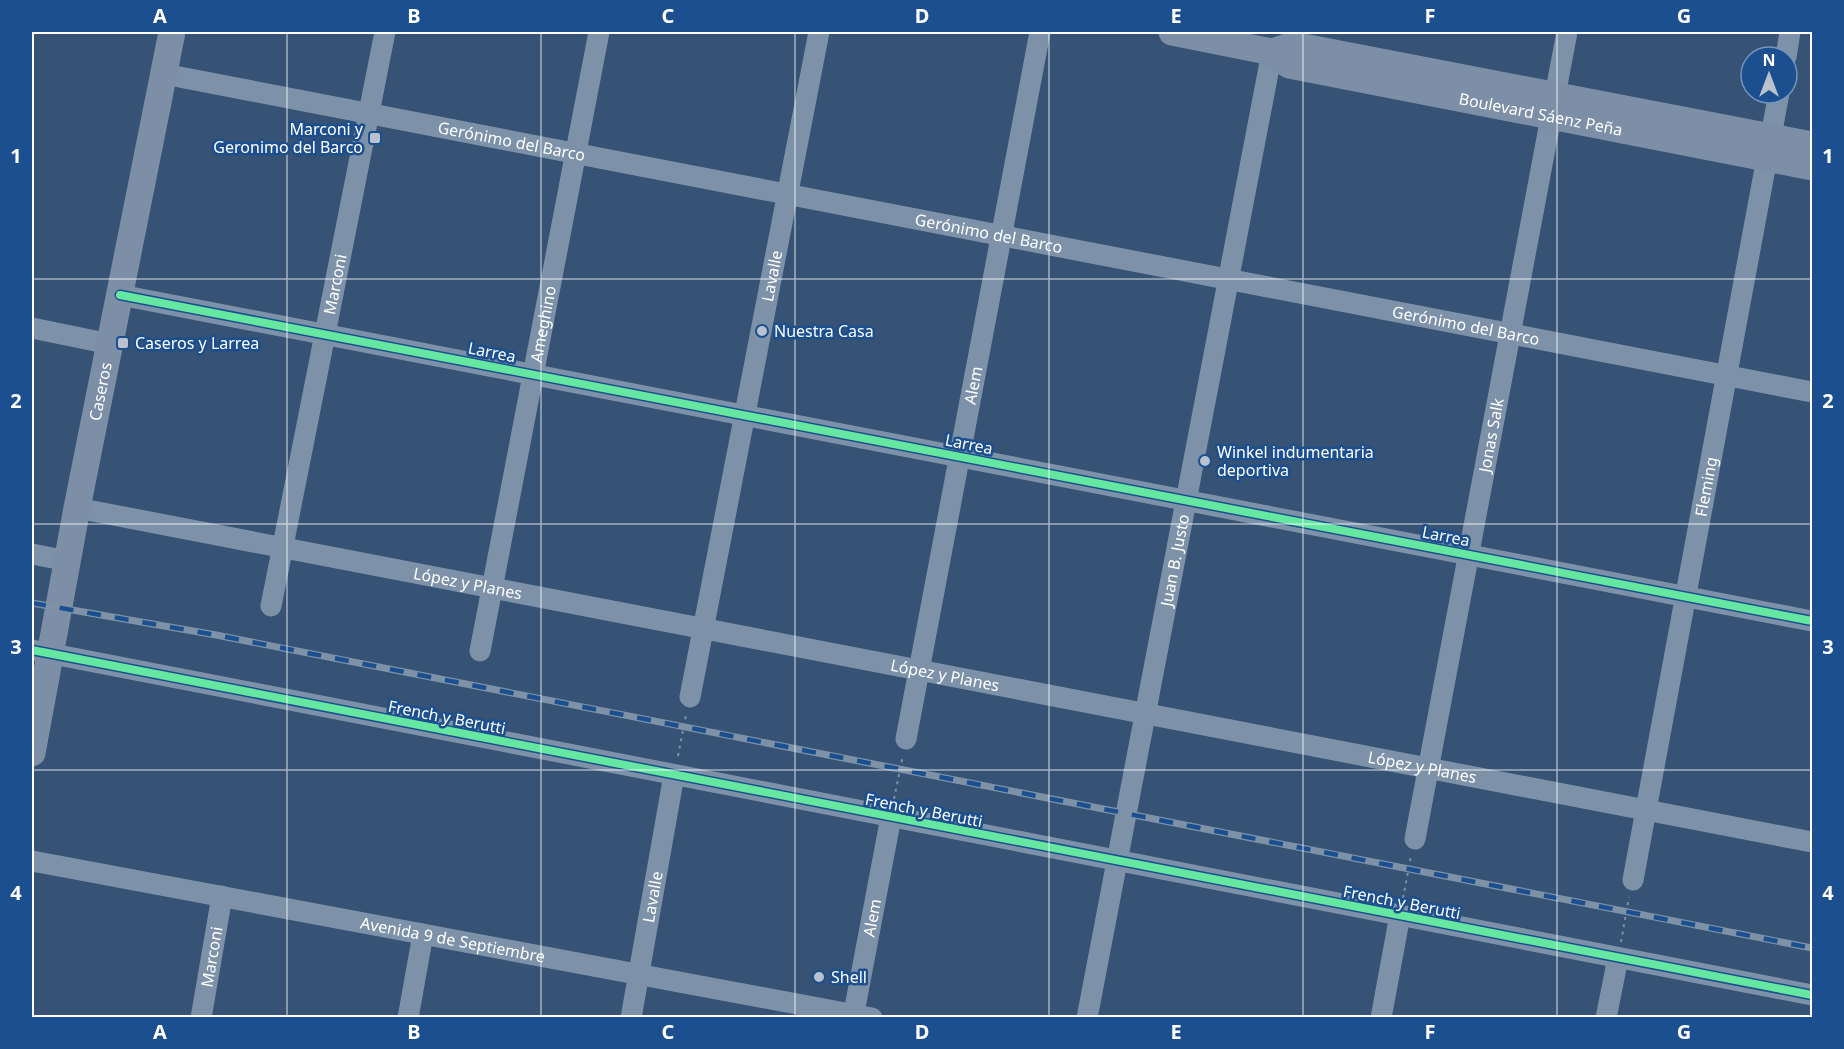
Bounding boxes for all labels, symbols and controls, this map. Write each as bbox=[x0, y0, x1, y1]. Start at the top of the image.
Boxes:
text: A bbox=[153, 2, 167, 29]
text: B bbox=[407, 2, 421, 29]
text: C bbox=[662, 2, 675, 29]
text: D bbox=[915, 2, 929, 29]
text: E bbox=[1170, 2, 1182, 29]
text: F bbox=[1425, 2, 1435, 29]
text: G bbox=[1677, 2, 1691, 29]
north arrow bbox=[1739, 45, 1799, 105]
text: N bbox=[1762, 49, 1776, 71]
street label: Boulevard Sáenz Peña bbox=[1457, 87, 1625, 141]
street label: Gerónimo del Barco bbox=[436, 116, 587, 166]
place label: Marconi y Geronimo del Barco bbox=[213, 118, 364, 158]
marker: Marconi y Geronimo del Barco bbox=[368, 131, 382, 145]
text: 1 bbox=[10, 142, 22, 169]
text: 1 bbox=[1822, 142, 1834, 169]
street label: Gerónimo del Barco bbox=[913, 208, 1064, 258]
street label: Lavalle bbox=[756, 248, 787, 303]
street label: Marconi bbox=[318, 252, 352, 316]
street label: Ameghino bbox=[525, 284, 561, 364]
street label: Gerónimo del Barco bbox=[1390, 300, 1542, 350]
place label: Nuestra Casa bbox=[774, 320, 874, 342]
marker: Nuestra Casa bbox=[755, 324, 769, 338]
place label: Caseros y Larrea bbox=[135, 332, 259, 354]
marker: Caseros y Larrea bbox=[116, 336, 130, 350]
street label: Larrea bbox=[466, 337, 518, 367]
street label: Caseros bbox=[84, 360, 117, 423]
street label: Alem bbox=[959, 364, 987, 406]
text: 2 bbox=[10, 387, 22, 414]
text: 2 bbox=[1822, 387, 1834, 414]
street label: Jonas Salk bbox=[1473, 396, 1509, 476]
street label: Larrea bbox=[943, 429, 995, 459]
place label: Winkel indumentaria deportiva bbox=[1217, 441, 1374, 481]
marker: Winkel indumentaria deportiva bbox=[1198, 454, 1212, 468]
street label: Fleming bbox=[1690, 455, 1722, 518]
street label: Juan B. Justo bbox=[1155, 512, 1194, 610]
street label: Larrea bbox=[1420, 521, 1472, 551]
street label: López y Planes bbox=[412, 562, 524, 604]
text: 3 bbox=[10, 633, 22, 660]
text: 3 bbox=[1822, 633, 1834, 660]
street label: López y Planes bbox=[889, 654, 1001, 696]
street label: French y Berutti bbox=[386, 695, 508, 739]
street label: López y Planes bbox=[1366, 746, 1479, 788]
street label: French y Berutti bbox=[863, 788, 985, 832]
street label: Lavalle bbox=[637, 869, 668, 924]
text: 4 bbox=[10, 879, 22, 906]
text: 4 bbox=[1822, 879, 1834, 906]
street label: French y Berutti bbox=[1341, 880, 1463, 924]
street label: Alem bbox=[858, 897, 886, 939]
street label: Avenida 9 de Septiembre bbox=[359, 912, 547, 968]
street label: Marconi bbox=[195, 925, 228, 989]
place label: Shell bbox=[831, 966, 867, 988]
marker: Shell bbox=[812, 970, 826, 984]
text: A bbox=[153, 1018, 167, 1045]
text: B bbox=[407, 1018, 421, 1045]
text: C bbox=[662, 1018, 675, 1045]
text: D bbox=[915, 1018, 929, 1045]
text: E bbox=[1170, 1018, 1182, 1045]
text: F bbox=[1425, 1018, 1435, 1045]
text: G bbox=[1677, 1018, 1691, 1045]

